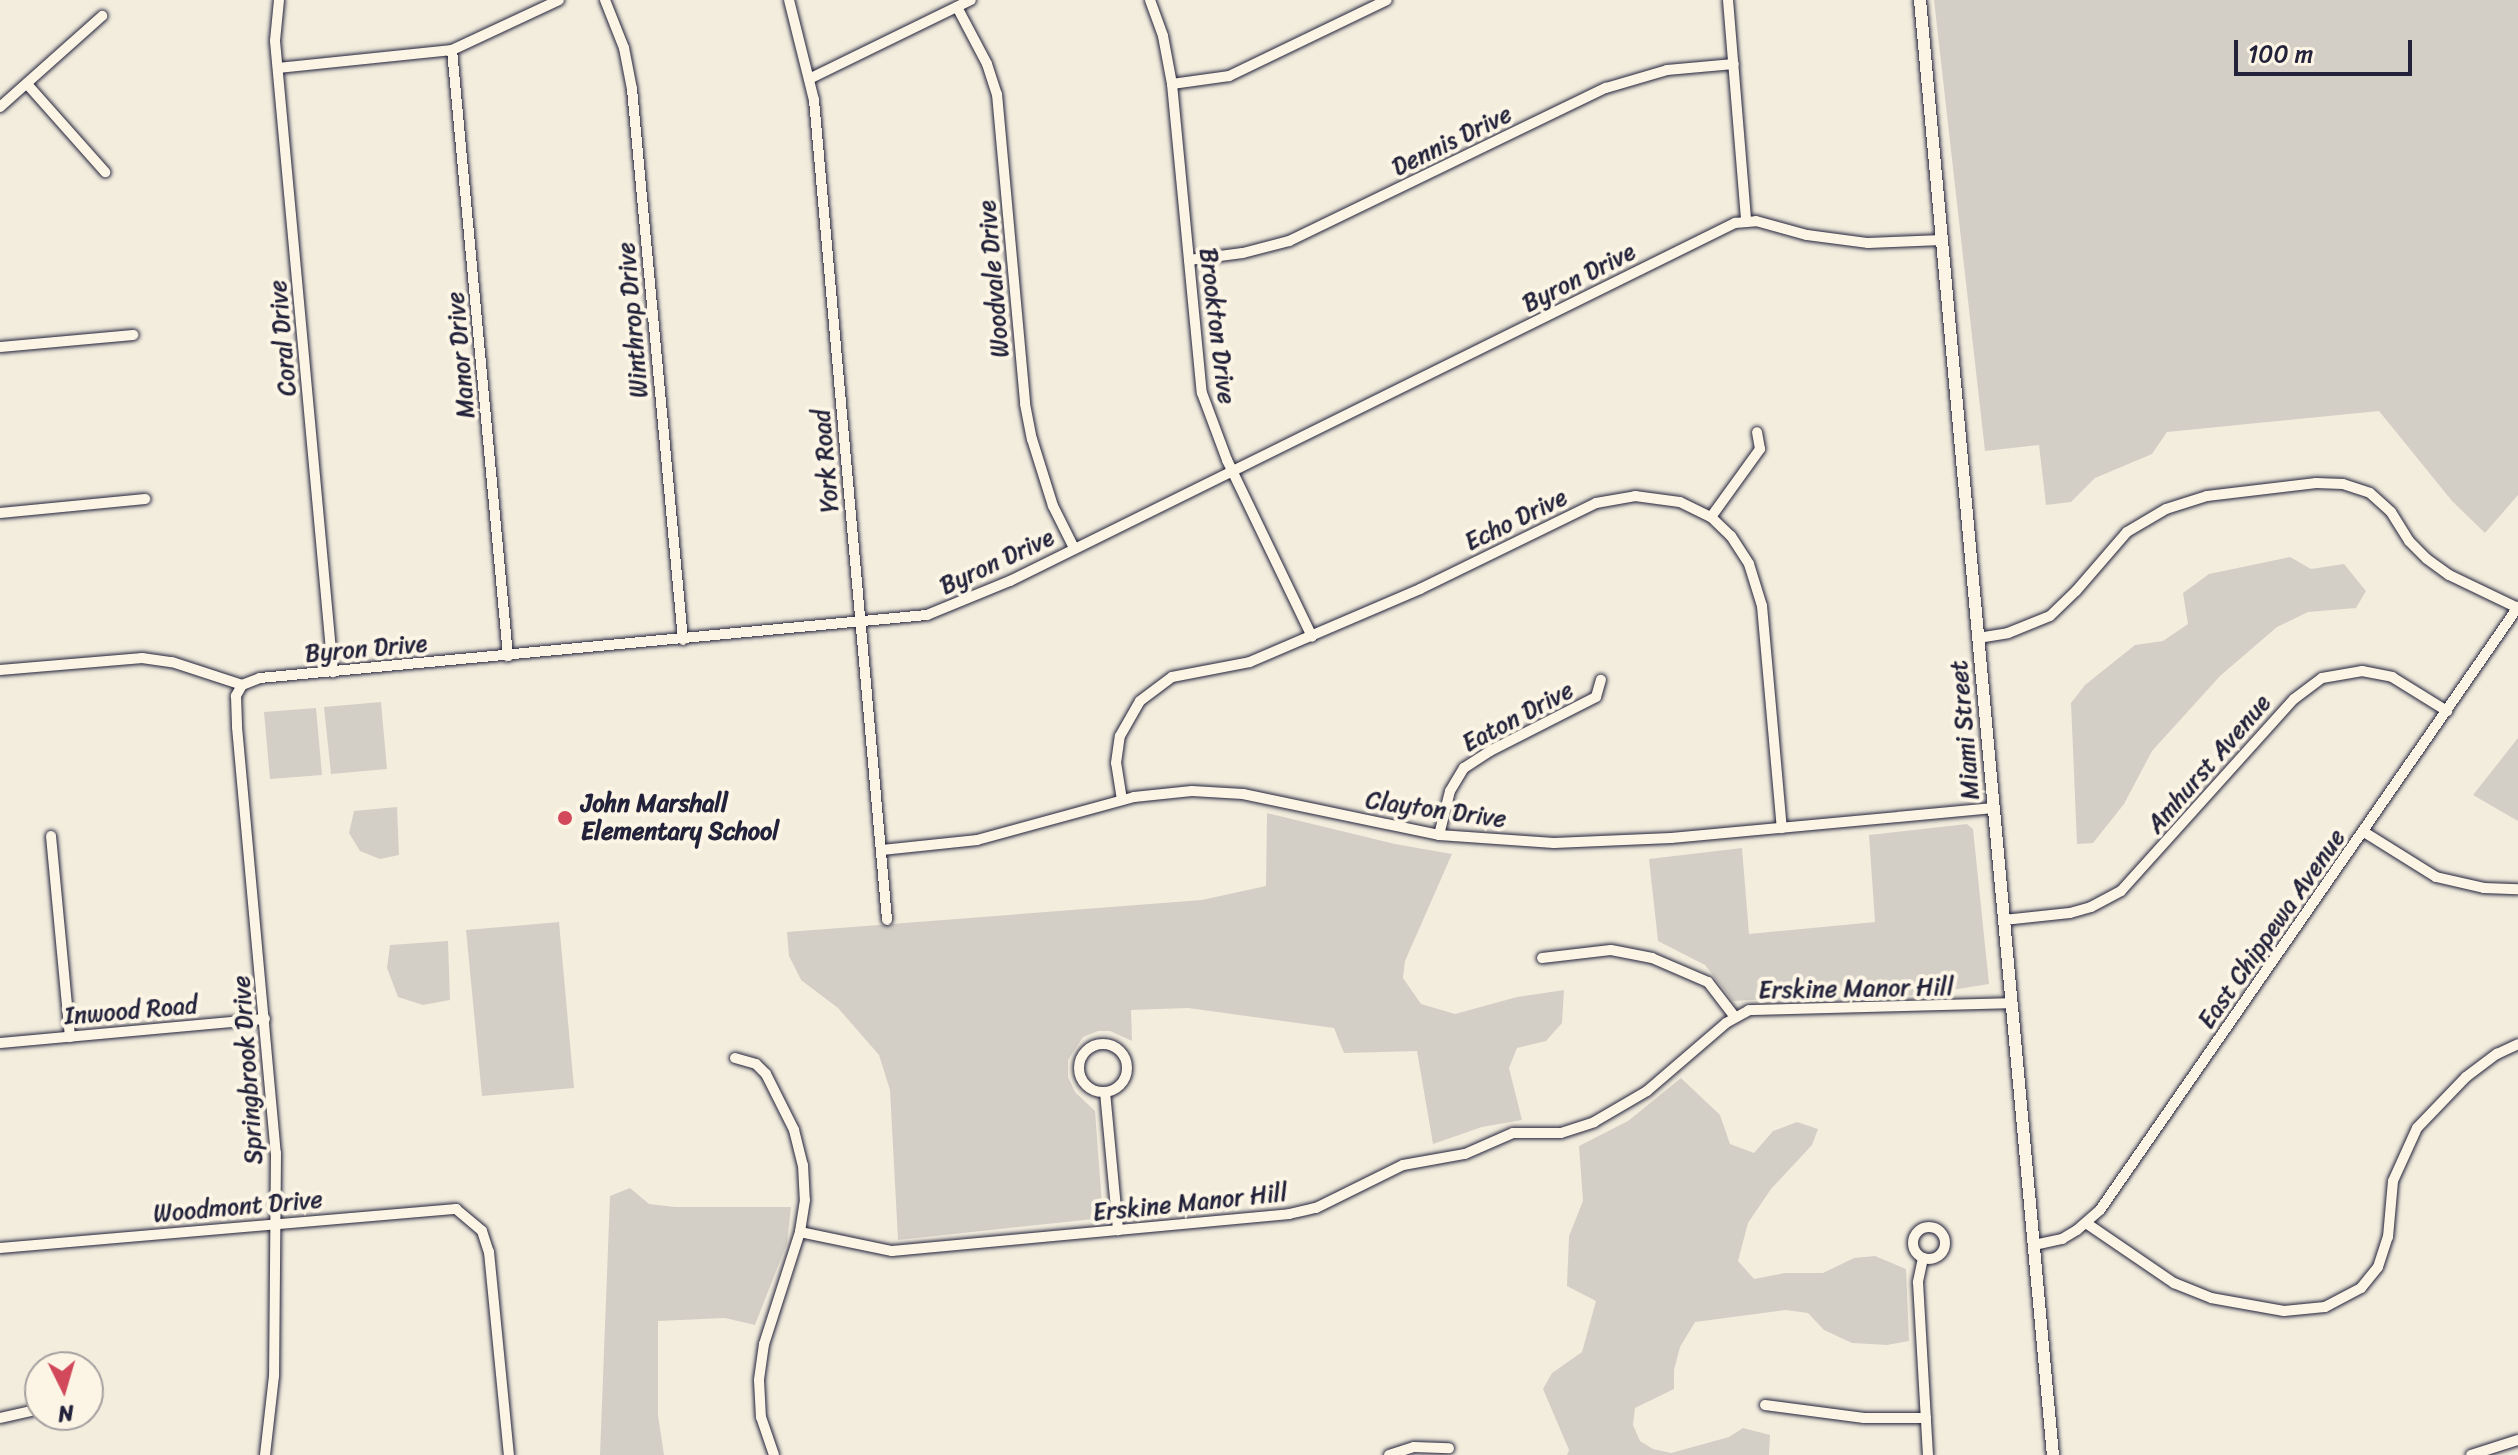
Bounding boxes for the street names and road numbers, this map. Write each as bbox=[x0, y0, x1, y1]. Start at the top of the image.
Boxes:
street label: Dennis Drive bbox=[1387, 100, 1517, 182]
street label: Woodvale Drive bbox=[973, 199, 1015, 359]
street label: Byron Drive bbox=[1518, 237, 1640, 319]
street label: Winthrop Drive bbox=[612, 241, 654, 399]
street label: Brookton Drive bbox=[1193, 246, 1241, 406]
street label: Coral Drive bbox=[264, 279, 302, 397]
street label: Manor Drive bbox=[441, 290, 481, 420]
street label: York Road bbox=[807, 408, 845, 514]
street label: Echo Drive bbox=[1460, 483, 1572, 557]
street label: Byron Drive bbox=[935, 523, 1059, 601]
street label: Byron Drive bbox=[303, 629, 429, 669]
street label: Miami Street bbox=[1945, 659, 1985, 801]
street label: Eaton Drive bbox=[1458, 676, 1578, 758]
street label: Amhurst Avenue bbox=[2141, 689, 2277, 839]
street label: Clayton Drive bbox=[1364, 786, 1508, 834]
street label: East Chippewa Avenue bbox=[2192, 824, 2352, 1034]
street label: Erskine Manor Hill bbox=[1758, 973, 1954, 1005]
street label: Springbrook Drive bbox=[227, 975, 269, 1165]
street label: Inwood Road bbox=[63, 991, 199, 1031]
street label: Erskine Manor Hill bbox=[1091, 1178, 1289, 1228]
street label: Woodmont Drive bbox=[152, 1185, 324, 1229]

